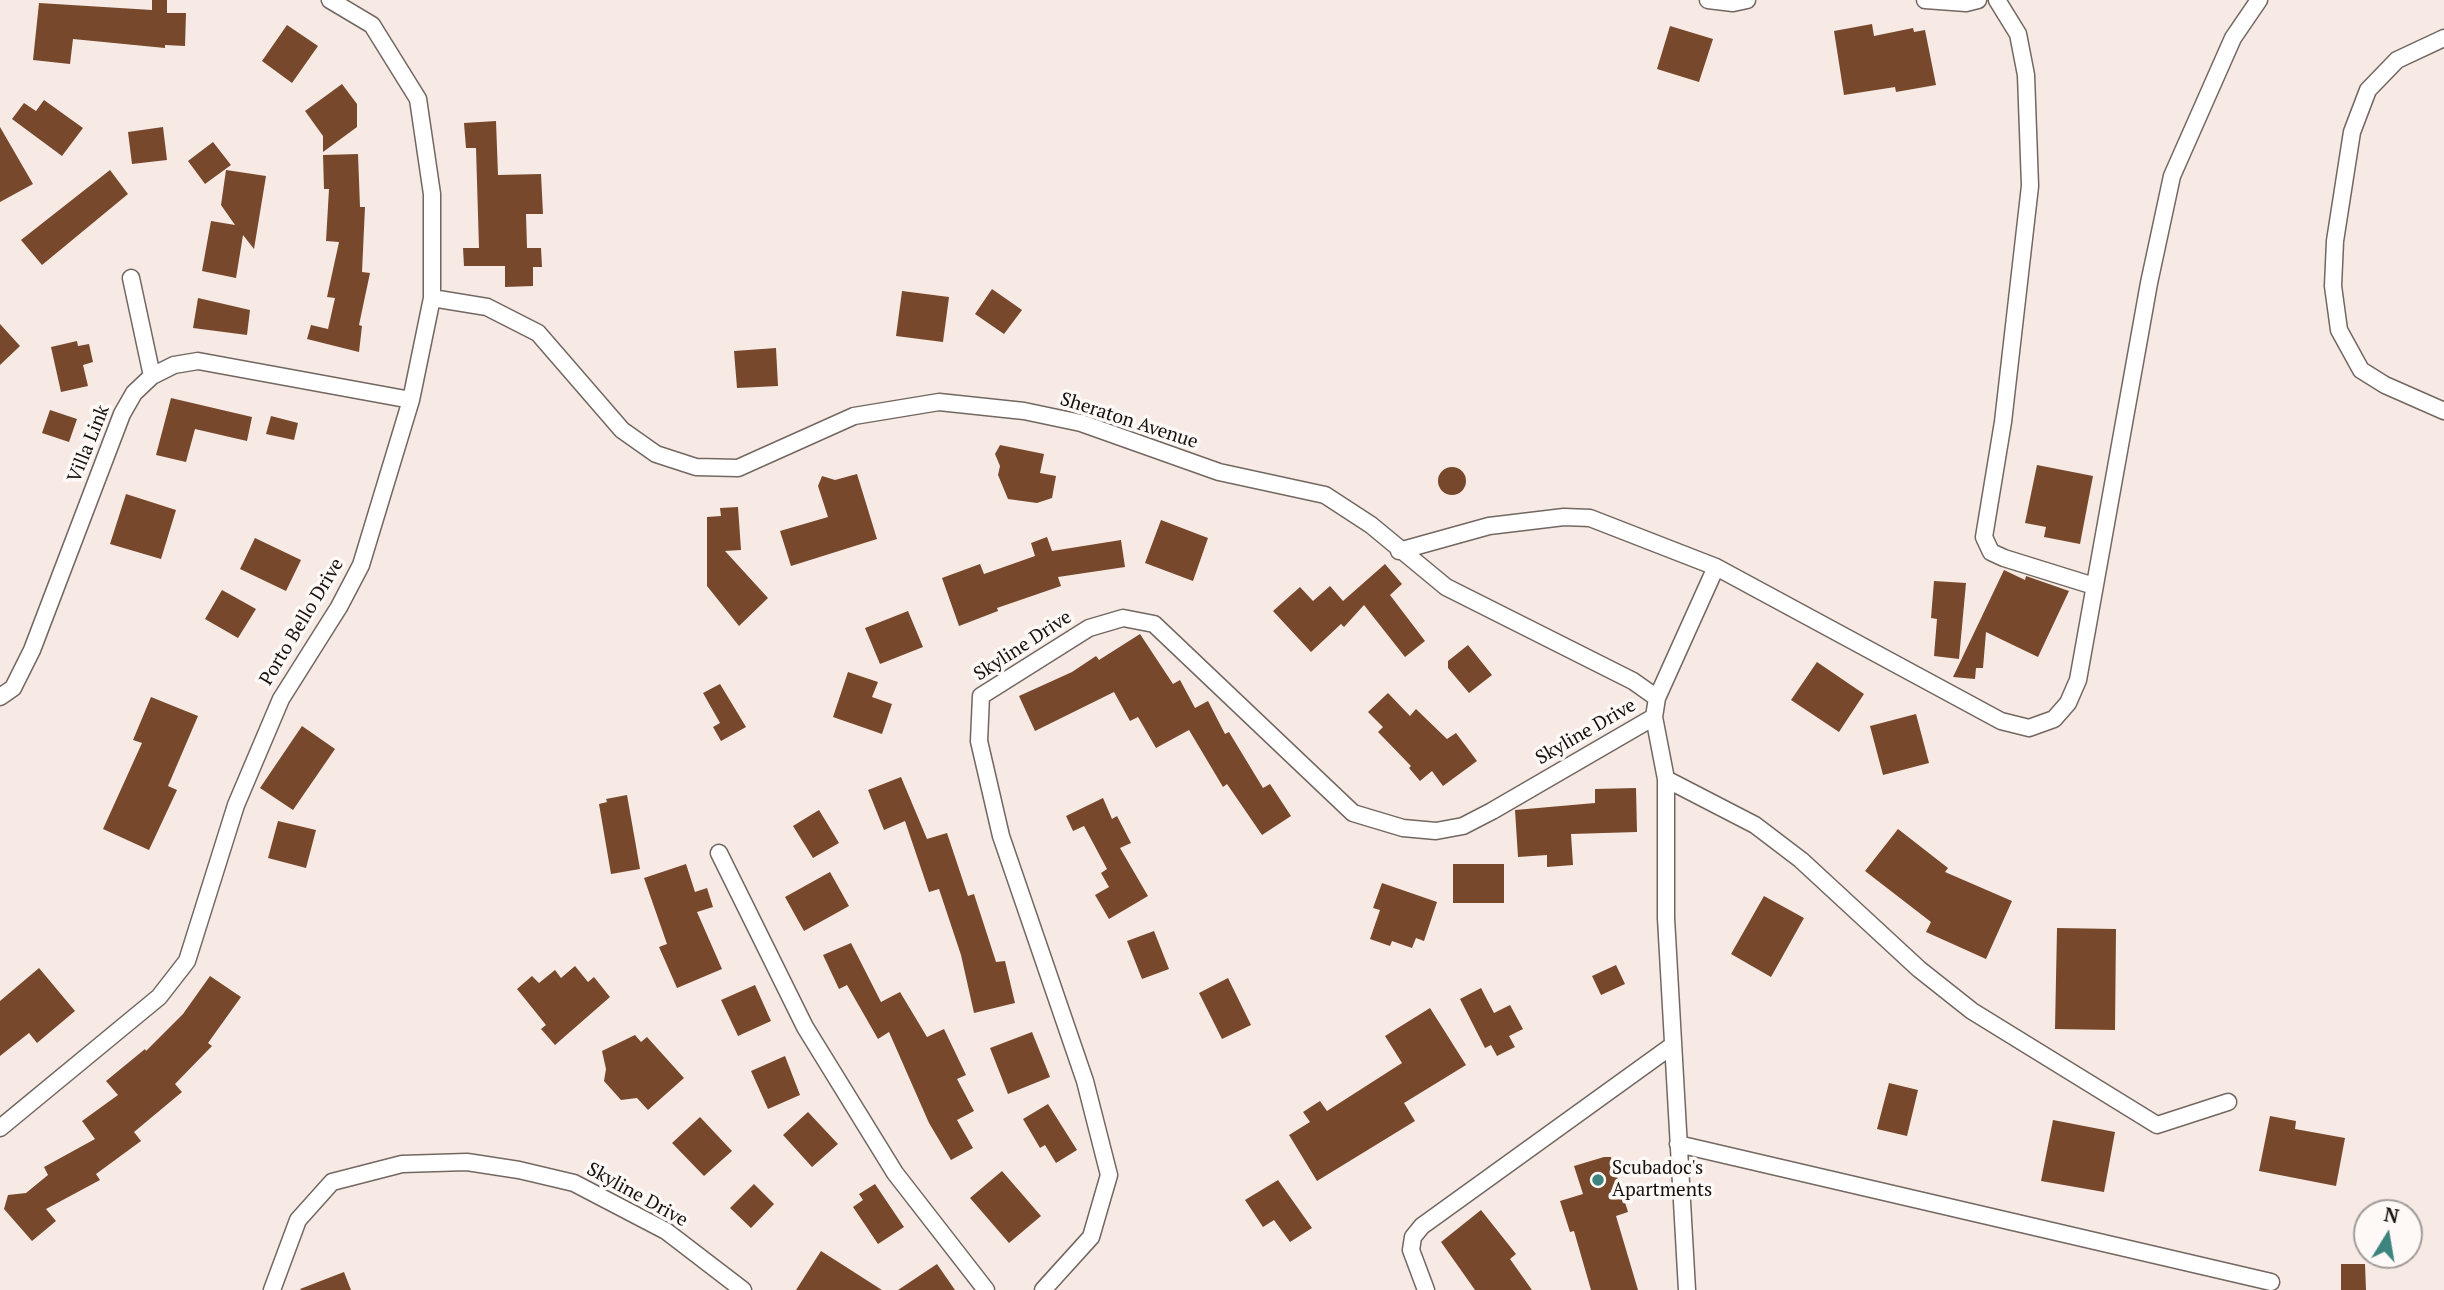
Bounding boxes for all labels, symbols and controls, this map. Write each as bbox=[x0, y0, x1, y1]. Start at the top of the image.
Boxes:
street label: Sheraton Avenue bbox=[1057, 388, 1201, 454]
street label: Villa Link bbox=[63, 402, 115, 486]
street label: Porto Bello Drive bbox=[255, 554, 349, 690]
street label: Skyline Drive bbox=[970, 606, 1076, 686]
street label: Skyline Drive bbox=[1532, 694, 1640, 770]
street label: Skyline Drive bbox=[583, 1158, 691, 1232]
place label: Scubadoc's Apartments bbox=[1612, 1158, 1712, 1202]
marker: Scubadoc's Apartments bbox=[1590, 1172, 1606, 1188]
north arrow bbox=[2353, 1199, 2423, 1269]
text: N bbox=[2382, 1201, 2401, 1229]

